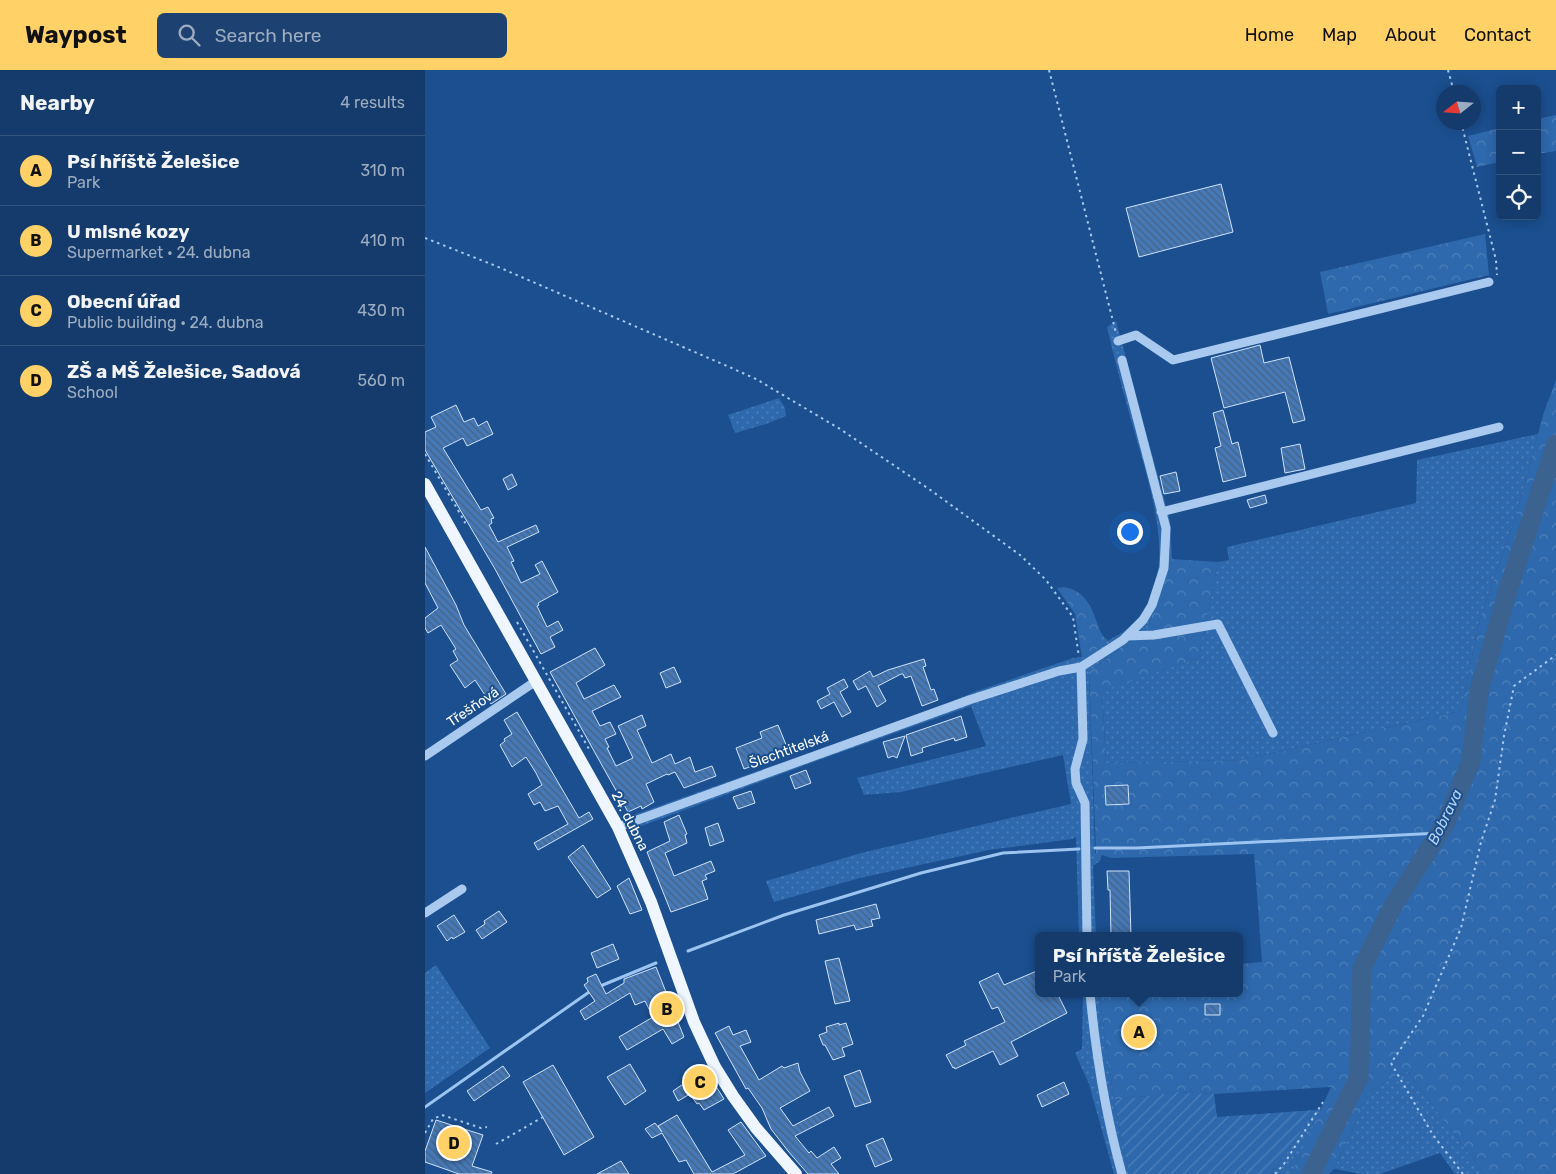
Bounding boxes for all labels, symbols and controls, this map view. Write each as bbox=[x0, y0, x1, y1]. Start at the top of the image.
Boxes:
search box bbox=[157, 13, 507, 58]
text: Waypost bbox=[25, 21, 127, 49]
icon: search bbox=[175, 21, 203, 49]
text: Search here bbox=[215, 24, 321, 47]
text: Home bbox=[1245, 24, 1294, 46]
text: Map bbox=[1322, 24, 1357, 46]
text: About bbox=[1385, 24, 1436, 46]
text: Contact bbox=[1464, 24, 1531, 46]
north arrow bbox=[1436, 85, 1481, 130]
map controls bbox=[1496, 85, 1541, 220]
button: + bbox=[1496, 85, 1541, 130]
text: Nearby bbox=[20, 90, 95, 115]
text: 4 results bbox=[340, 93, 405, 112]
button: − bbox=[1496, 130, 1541, 175]
text: Psí hříště Želešice bbox=[67, 150, 240, 173]
text: A bbox=[30, 161, 42, 180]
text: 310 m bbox=[361, 161, 405, 180]
text: Park bbox=[67, 173, 100, 192]
button: locate bbox=[1496, 175, 1541, 220]
text: U mlsné kozy bbox=[67, 220, 190, 243]
text: B bbox=[30, 231, 42, 250]
text: 410 m bbox=[360, 231, 405, 250]
text: Supermarket · 24. dubna bbox=[67, 243, 251, 262]
text: Obecní úřad bbox=[67, 290, 181, 313]
text: C bbox=[30, 301, 42, 320]
text: 430 m bbox=[357, 301, 405, 320]
text: Public building · 24. dubna bbox=[67, 313, 264, 332]
text: ZŠ a MŠ Želešice, Sadová bbox=[67, 360, 301, 383]
text: D bbox=[30, 371, 42, 390]
text: 560 m bbox=[358, 371, 405, 390]
text: School bbox=[67, 383, 118, 402]
your location bbox=[1117, 519, 1143, 545]
street label: Třešňová bbox=[444, 683, 502, 731]
street label: Šlechtitelská bbox=[746, 727, 831, 772]
water label: Bobrava bbox=[1424, 786, 1466, 848]
street label: 24. dubna bbox=[608, 788, 652, 854]
popup bbox=[1035, 932, 1243, 997]
text: Psí hříště Želešice bbox=[1053, 944, 1225, 967]
text: Park bbox=[1053, 967, 1086, 986]
pin: B bbox=[651, 990, 683, 1028]
pin: A bbox=[1123, 1013, 1155, 1051]
pin: C bbox=[684, 1063, 716, 1101]
pin: D bbox=[438, 1124, 470, 1162]

